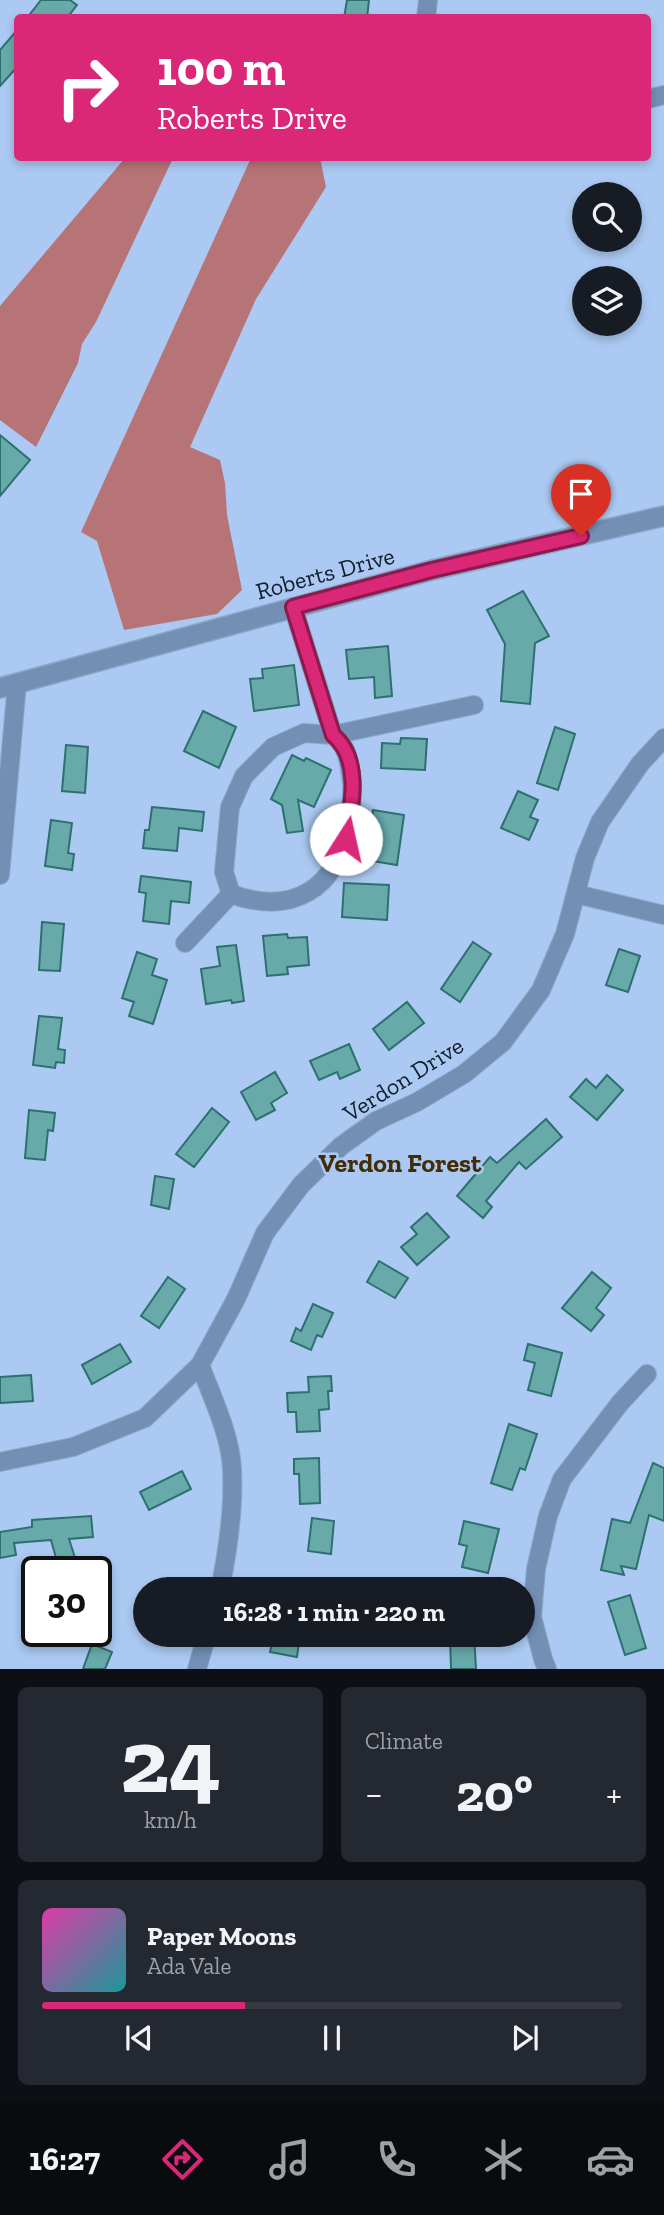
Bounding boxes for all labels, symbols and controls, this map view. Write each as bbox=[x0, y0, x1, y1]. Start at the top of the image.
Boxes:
text: 100 m bbox=[157, 39, 285, 98]
icon: right bbox=[42, 42, 133, 133]
text: Roberts Drive bbox=[157, 99, 347, 137]
map controls bbox=[572, 182, 642, 336]
button: search bbox=[572, 182, 642, 252]
button: layers bbox=[572, 266, 642, 336]
pin bbox=[551, 464, 611, 536]
icon: arrive bbox=[562, 475, 600, 513]
street label: Roberts Drive bbox=[252, 541, 398, 605]
position arrow bbox=[309, 802, 383, 876]
street label: Verdon Drive bbox=[337, 1031, 469, 1128]
district label: Verdon Forest bbox=[319, 1147, 482, 1179]
speed limit sign: 30 bbox=[21, 1556, 112, 1647]
text: 16:28 · 1 min · 220 m bbox=[223, 1596, 445, 1628]
text: 24 bbox=[120, 1706, 221, 1815]
text: Climate bbox=[365, 1727, 443, 1755]
text: 20° bbox=[456, 1762, 533, 1824]
text: − bbox=[365, 1771, 383, 1817]
text: + bbox=[606, 1771, 622, 1817]
text: km/h bbox=[144, 1806, 197, 1834]
text: Paper Moons bbox=[147, 1920, 296, 1952]
text: Ada Vale bbox=[147, 1952, 231, 1980]
icon: previous bbox=[120, 2019, 158, 2057]
icon: pause bbox=[313, 2019, 351, 2057]
icon: next bbox=[506, 2019, 544, 2057]
icon: directions bbox=[158, 2135, 207, 2184]
icon: music bbox=[265, 2135, 314, 2184]
icon: phone bbox=[372, 2135, 421, 2184]
icon: climate bbox=[479, 2135, 528, 2184]
icon: car bbox=[586, 2135, 635, 2184]
text: 16:27 bbox=[29, 2140, 100, 2178]

